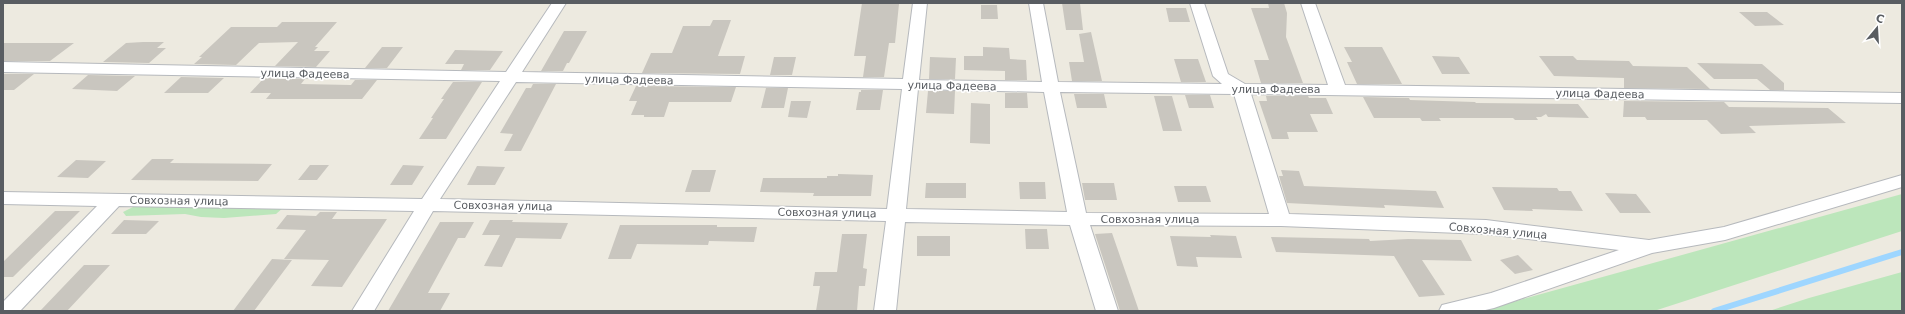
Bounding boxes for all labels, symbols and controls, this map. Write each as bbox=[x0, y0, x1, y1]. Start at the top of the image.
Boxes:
north arrow bbox=[1857, 8, 1897, 48]
text: С bbox=[1874, 12, 1886, 26]
street label: улица Фадеева bbox=[260, 67, 350, 81]
street label: улица Фадеева bbox=[584, 73, 674, 87]
street label: улица Фадеева bbox=[907, 79, 997, 93]
street label: улица Фадеева bbox=[1232, 83, 1321, 96]
street label: улица Фадеева bbox=[1555, 87, 1645, 101]
street label: Совхозная улица bbox=[129, 194, 229, 208]
street label: Совхозная улица bbox=[453, 199, 553, 213]
street label: Совхозная улица bbox=[777, 206, 877, 220]
street label: Совхозная улица bbox=[1101, 213, 1199, 226]
street label: Совхозная улица bbox=[1448, 220, 1548, 242]

